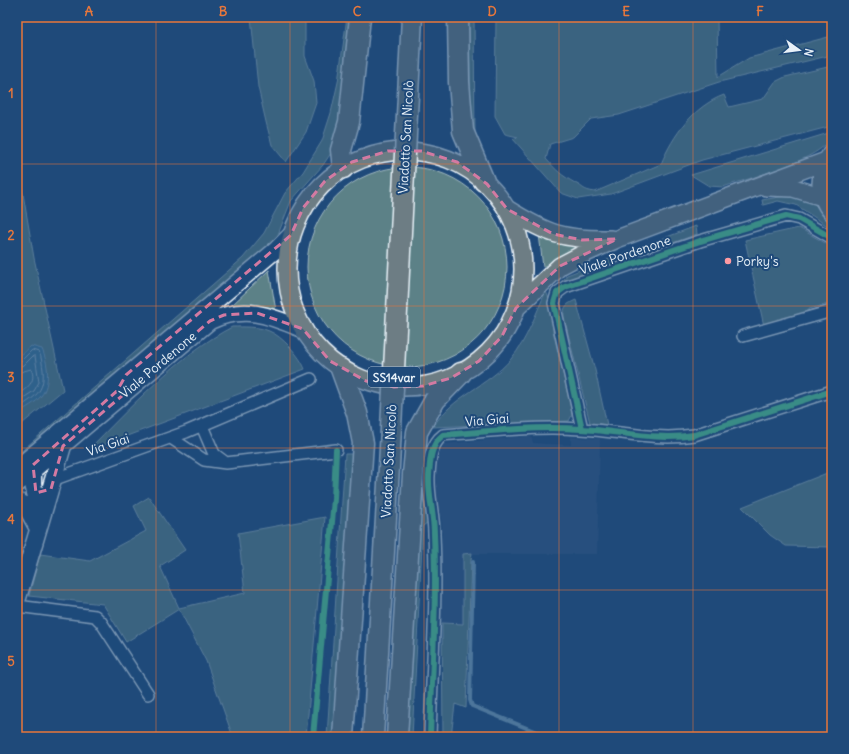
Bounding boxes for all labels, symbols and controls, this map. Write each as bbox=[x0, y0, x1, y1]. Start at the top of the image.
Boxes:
text: A bbox=[85, 3, 94, 20]
text: B bbox=[219, 3, 228, 20]
text: C bbox=[353, 3, 362, 20]
text: D bbox=[487, 3, 497, 20]
text: E bbox=[622, 3, 630, 20]
text: F bbox=[756, 3, 764, 20]
north arrow bbox=[779, 30, 819, 70]
text: N bbox=[801, 47, 816, 58]
street label: Viadotto San Nicolò bbox=[395, 80, 417, 194]
text: 1 bbox=[8, 85, 14, 102]
text: 2 bbox=[7, 227, 15, 244]
street label: Viale Pordenone bbox=[577, 231, 673, 279]
place label: Porky's bbox=[736, 253, 779, 270]
marker: Porky's bbox=[723, 256, 733, 266]
street label: Viale Pordenone bbox=[116, 328, 200, 402]
road number: SS14var bbox=[368, 367, 420, 387]
text: 3 bbox=[7, 369, 15, 386]
street label: Viadotto San Nicolò bbox=[378, 404, 400, 518]
street label: Via Giai bbox=[464, 410, 510, 430]
street label: Via Giai bbox=[84, 430, 132, 460]
text: 4 bbox=[7, 511, 15, 528]
text: 5 bbox=[7, 653, 15, 670]

